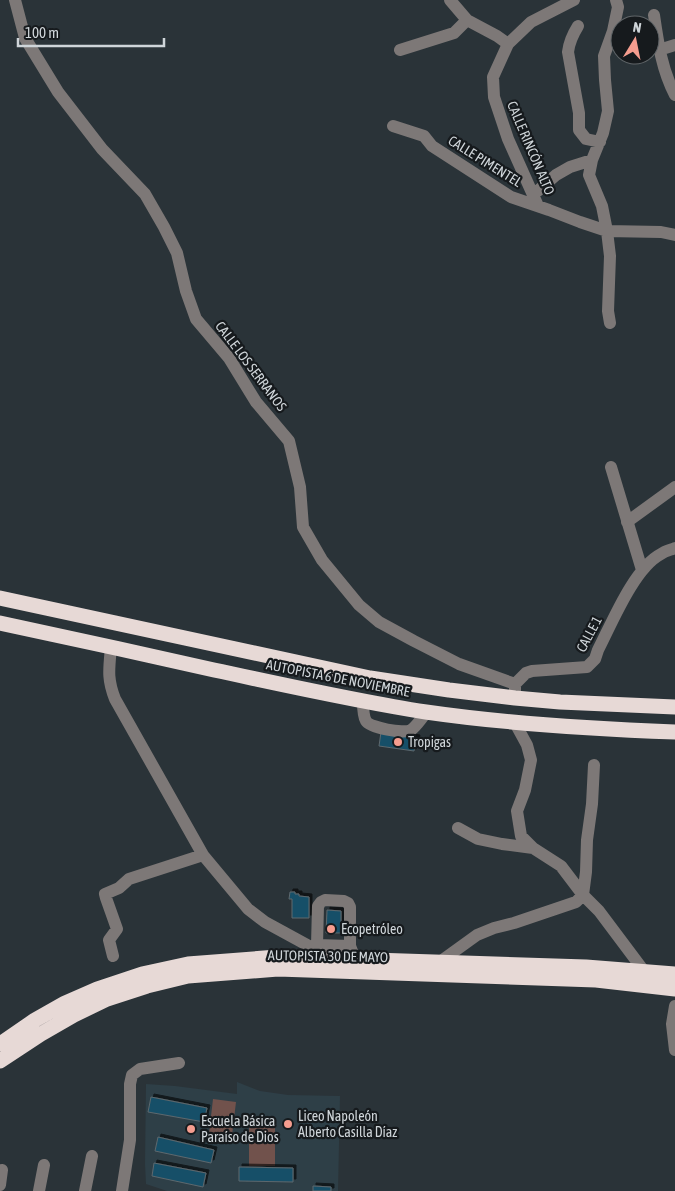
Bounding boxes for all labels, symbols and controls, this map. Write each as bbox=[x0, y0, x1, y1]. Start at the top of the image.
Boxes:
scale bar bbox=[18, 15, 164, 47]
north arrow bbox=[610, 15, 660, 65]
text: N bbox=[632, 19, 643, 36]
text: 100 m bbox=[25, 24, 59, 41]
street label: CALLE RINCÓN ALTO bbox=[504, 99, 558, 197]
street label: CALLE PIMENTEL bbox=[445, 132, 525, 190]
street label: CALLE LOS SERRANOS bbox=[212, 318, 290, 414]
street label: CALLE 1 bbox=[573, 613, 605, 655]
street label: AUTOPISTA 6 DE NOVIEMBRE bbox=[265, 656, 411, 700]
place label: Tropigas bbox=[408, 734, 451, 750]
marker: Tropigas bbox=[392, 736, 404, 748]
place label: Ecopetróleo bbox=[341, 921, 403, 937]
marker: Ecopetróleo bbox=[325, 923, 337, 935]
street label: AUTOPISTA 30 DE MAYO bbox=[268, 947, 388, 965]
place label: Liceo Napoleón Alberto Casilla Díaz bbox=[298, 1108, 397, 1140]
place label: Escuela Básica Paraíso de Dios bbox=[201, 1113, 279, 1145]
marker: Liceo Napoleón Alberto Casilla Díaz bbox=[282, 1118, 294, 1130]
marker: Escuela Básica Paraíso de Dios bbox=[185, 1123, 197, 1135]

